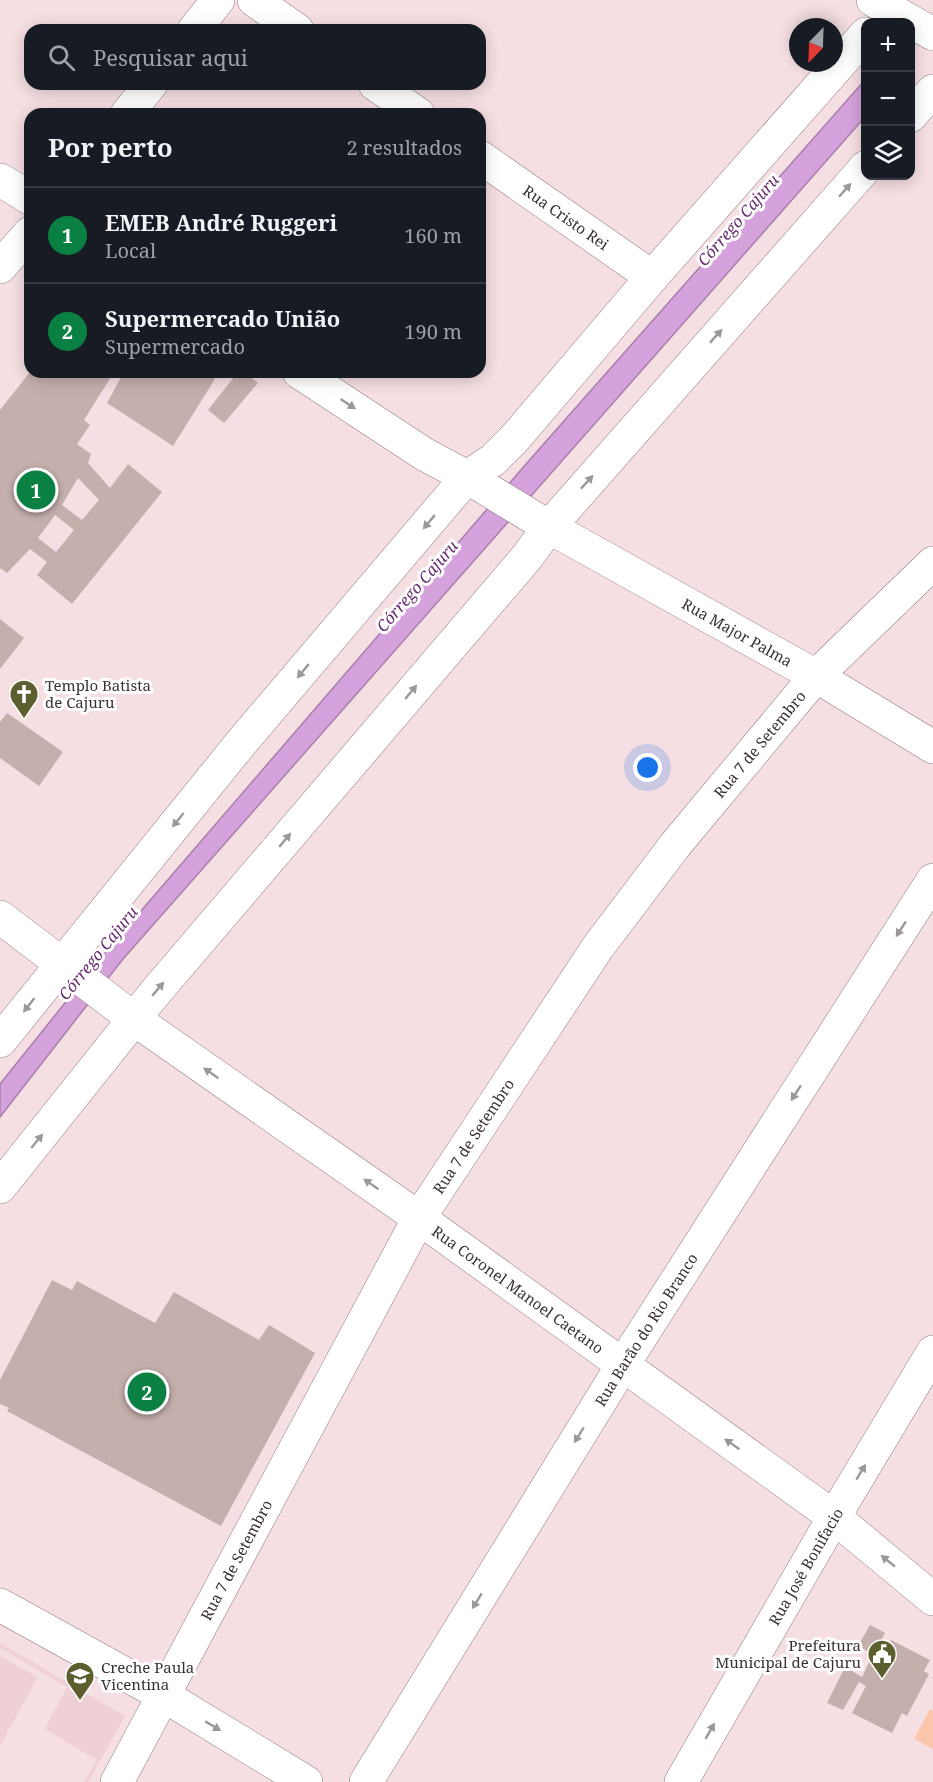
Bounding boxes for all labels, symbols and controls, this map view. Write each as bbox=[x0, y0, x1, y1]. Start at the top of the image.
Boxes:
north arrow bbox=[789, 18, 843, 72]
map controls bbox=[861, 18, 915, 180]
button: + bbox=[861, 18, 915, 72]
search box bbox=[24, 24, 486, 90]
icon: search bbox=[45, 41, 78, 74]
text: Pesquisar aqui bbox=[93, 42, 248, 72]
button: − bbox=[861, 72, 915, 126]
button: layers bbox=[861, 126, 915, 180]
text: Por perto bbox=[48, 129, 173, 165]
text: 2 resultados bbox=[346, 134, 462, 161]
water label: Córrego Cajuru bbox=[692, 169, 784, 270]
street label: Rua Cristo Rei bbox=[519, 180, 613, 254]
one-way arrow bbox=[838, 183, 851, 198]
text: EMEB André Ruggeri bbox=[105, 207, 337, 237]
text: 1 bbox=[62, 222, 73, 249]
text: 160 m bbox=[404, 222, 462, 249]
text: Local bbox=[105, 237, 156, 264]
text: Supermercado União bbox=[105, 303, 340, 333]
text: 2 bbox=[62, 318, 73, 345]
text: 190 m bbox=[404, 318, 462, 345]
one-way arrow bbox=[709, 329, 722, 344]
text: Supermercado bbox=[105, 333, 245, 360]
one-way arrow bbox=[339, 398, 355, 410]
pin: 1 bbox=[16, 468, 56, 512]
one-way arrow bbox=[580, 475, 593, 490]
one-way arrow bbox=[423, 514, 436, 529]
water label: Córrego Cajuru bbox=[371, 535, 463, 636]
street label: Rua Major Palma bbox=[679, 593, 796, 671]
one-way arrow bbox=[297, 663, 310, 678]
place label: Templo Batista de Cajuru bbox=[45, 675, 151, 712]
church icon: Templo Batista de Cajuru bbox=[8, 678, 40, 720]
one-way arrow bbox=[404, 685, 417, 700]
street label: Rua 7 de Setembro bbox=[709, 686, 810, 802]
your location bbox=[633, 753, 662, 782]
one-way arrow bbox=[173, 813, 185, 828]
one-way arrow bbox=[278, 833, 291, 848]
water label: Córrego Cajuru bbox=[53, 901, 143, 1004]
one-way arrow bbox=[896, 921, 907, 937]
one-way arrow bbox=[152, 981, 165, 997]
one-way arrow bbox=[23, 997, 35, 1012]
one-way arrow bbox=[203, 1068, 219, 1079]
street label: Rua 7 de Setembro bbox=[428, 1075, 518, 1197]
one-way arrow bbox=[791, 1085, 802, 1101]
one-way arrow bbox=[30, 1133, 43, 1149]
one-way arrow bbox=[363, 1179, 379, 1190]
street label: Rua Coronel Manoel Caetano bbox=[428, 1221, 608, 1358]
street label: Rua Barão do Rio Branco bbox=[590, 1249, 702, 1410]
pin: 2 bbox=[128, 1370, 166, 1414]
one-way arrow bbox=[574, 1427, 585, 1443]
one-way arrow bbox=[724, 1439, 740, 1450]
one-way arrow bbox=[856, 1463, 866, 1480]
street label: Rua 7 de Setembro bbox=[196, 1496, 276, 1624]
street label: Rua José Bonifacio bbox=[764, 1504, 847, 1629]
one-way arrow bbox=[880, 1555, 896, 1568]
one-way arrow bbox=[472, 1593, 483, 1609]
place label: Prefeitura Municipal de Cajuru bbox=[715, 1635, 861, 1672]
public building icon: Prefeitura Municipal de Cajuru bbox=[866, 1638, 898, 1680]
place label: Creche Paula Vicentina bbox=[101, 1657, 194, 1694]
school or university icon: Creche Paula Vicentina bbox=[64, 1660, 96, 1702]
one-way arrow bbox=[205, 1720, 221, 1731]
one-way arrow bbox=[705, 1722, 715, 1739]

